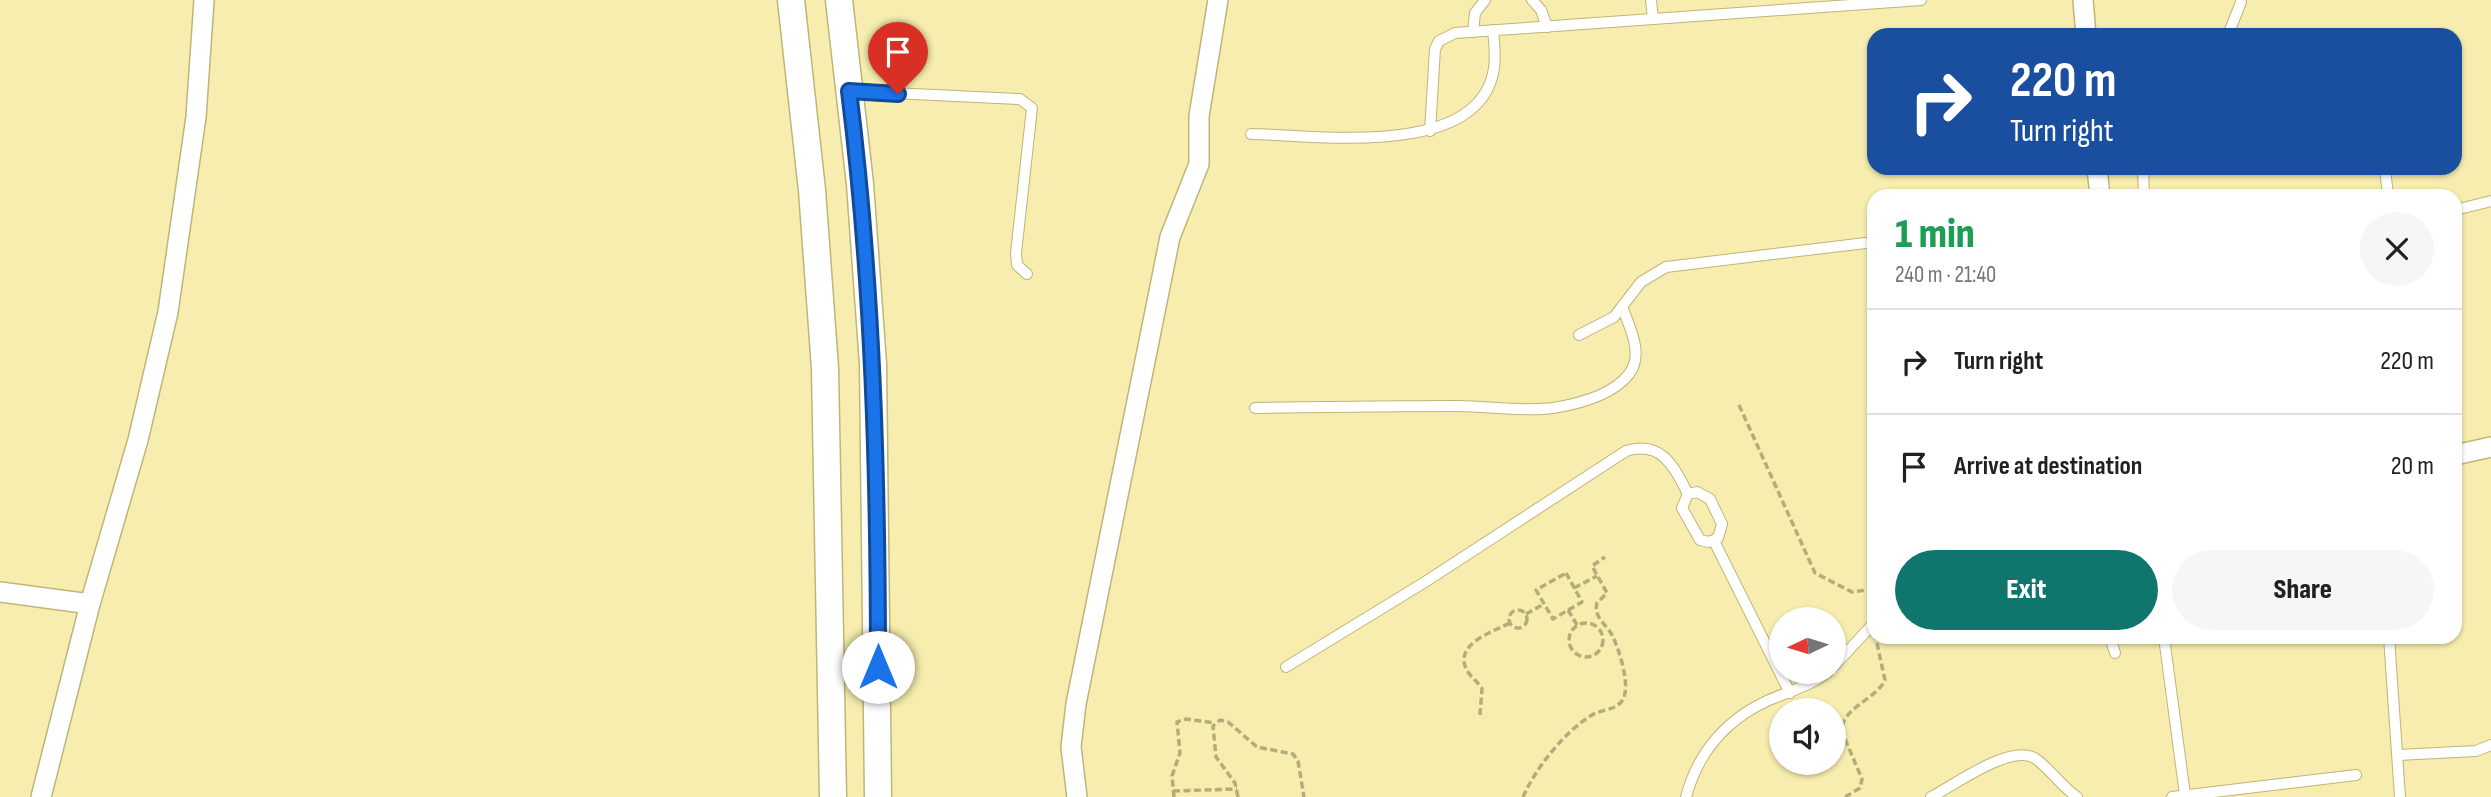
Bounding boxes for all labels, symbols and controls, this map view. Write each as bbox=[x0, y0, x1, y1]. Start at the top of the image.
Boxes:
pin bbox=[868, 22, 928, 94]
icon: arrive bbox=[879, 33, 917, 71]
text: 220 m bbox=[2010, 52, 2116, 111]
icon: right bbox=[1895, 56, 1986, 147]
text: Turn right bbox=[2010, 112, 2114, 151]
text: 1 min bbox=[1895, 209, 1975, 260]
button: close bbox=[2360, 212, 2434, 286]
text: 240 m · 21:40 bbox=[1895, 261, 1996, 289]
icon: right bbox=[1895, 343, 1933, 381]
text: Turn right bbox=[1954, 346, 2043, 377]
text: 220 m bbox=[2380, 346, 2434, 377]
icon: arrive bbox=[1895, 448, 1933, 486]
text: Arrive at destination bbox=[1954, 451, 2142, 482]
text: 20 m bbox=[2391, 451, 2434, 482]
button: Exit bbox=[1895, 550, 2158, 630]
button: Share bbox=[2172, 550, 2434, 630]
north arrow bbox=[1769, 607, 1846, 684]
map controls bbox=[1769, 607, 1846, 775]
position arrow bbox=[841, 630, 915, 704]
button: sound bbox=[1769, 698, 1846, 775]

